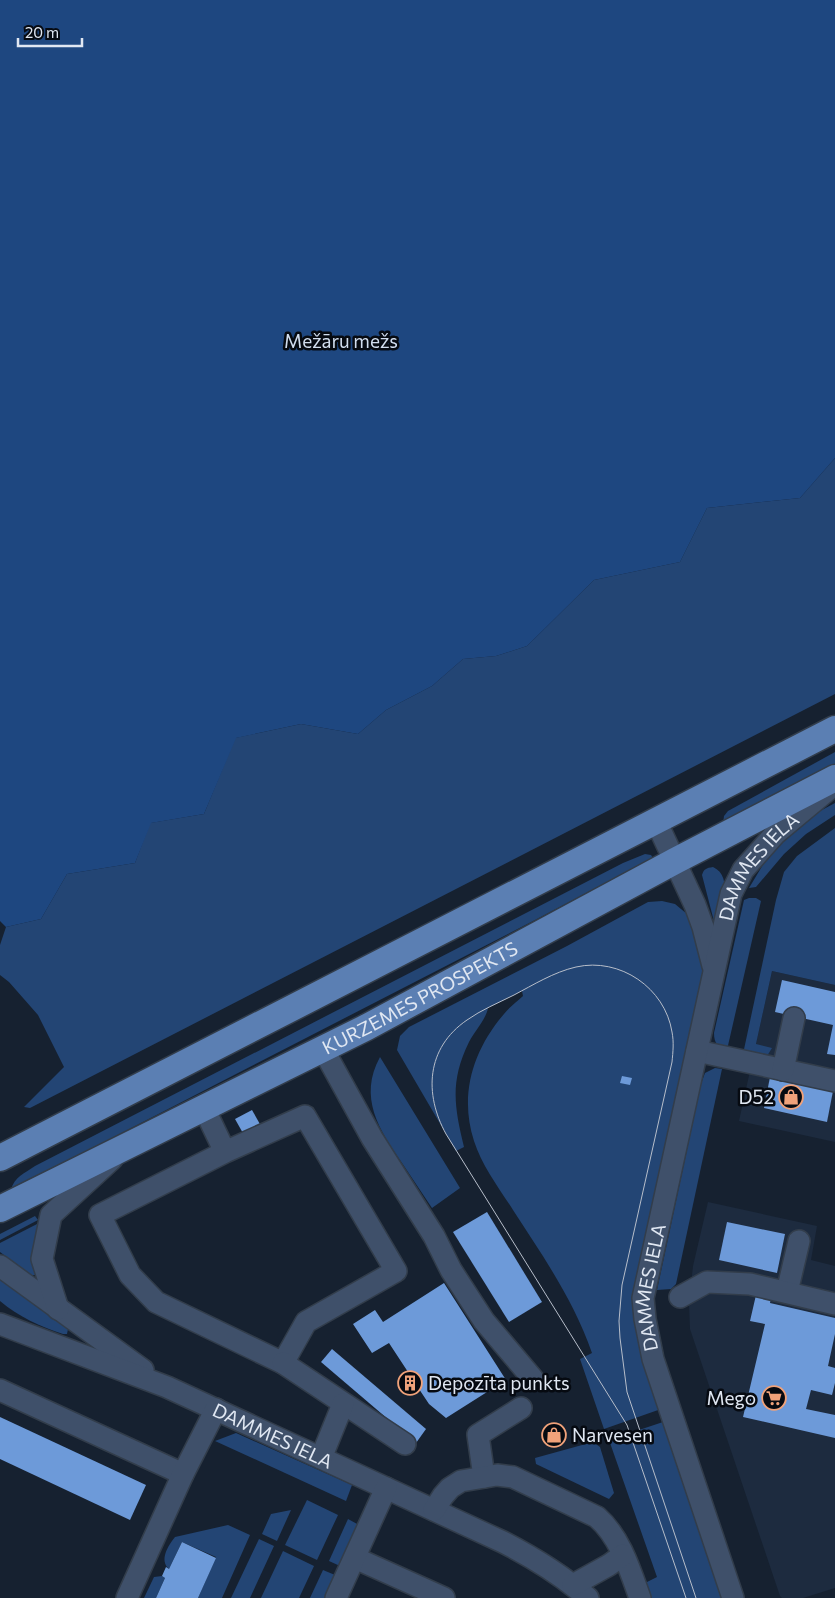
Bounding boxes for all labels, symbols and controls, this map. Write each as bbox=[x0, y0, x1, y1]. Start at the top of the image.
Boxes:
scale bar bbox=[18, 15, 81, 47]
text: 20 m bbox=[25, 23, 59, 41]
park label: Mežāru mežs bbox=[284, 329, 398, 352]
street label: DAMMES IELA bbox=[713, 807, 803, 923]
street label: KURZEMES PROSPEKTS bbox=[318, 936, 521, 1058]
shop icon: D52 bbox=[778, 1084, 804, 1110]
place label: D52 bbox=[739, 1085, 774, 1108]
street label: DAMMES IELA bbox=[629, 1221, 670, 1353]
building icon: Depozīta punkts bbox=[397, 1370, 423, 1396]
place label: Depozīta punkts bbox=[428, 1371, 570, 1394]
supermarket icon: Mego bbox=[761, 1385, 787, 1411]
place label: Mego bbox=[706, 1386, 756, 1409]
street label: DAMMES IELA bbox=[209, 1398, 337, 1473]
shop icon: Narvesen bbox=[541, 1422, 567, 1448]
place label: Narvesen bbox=[572, 1423, 653, 1446]

